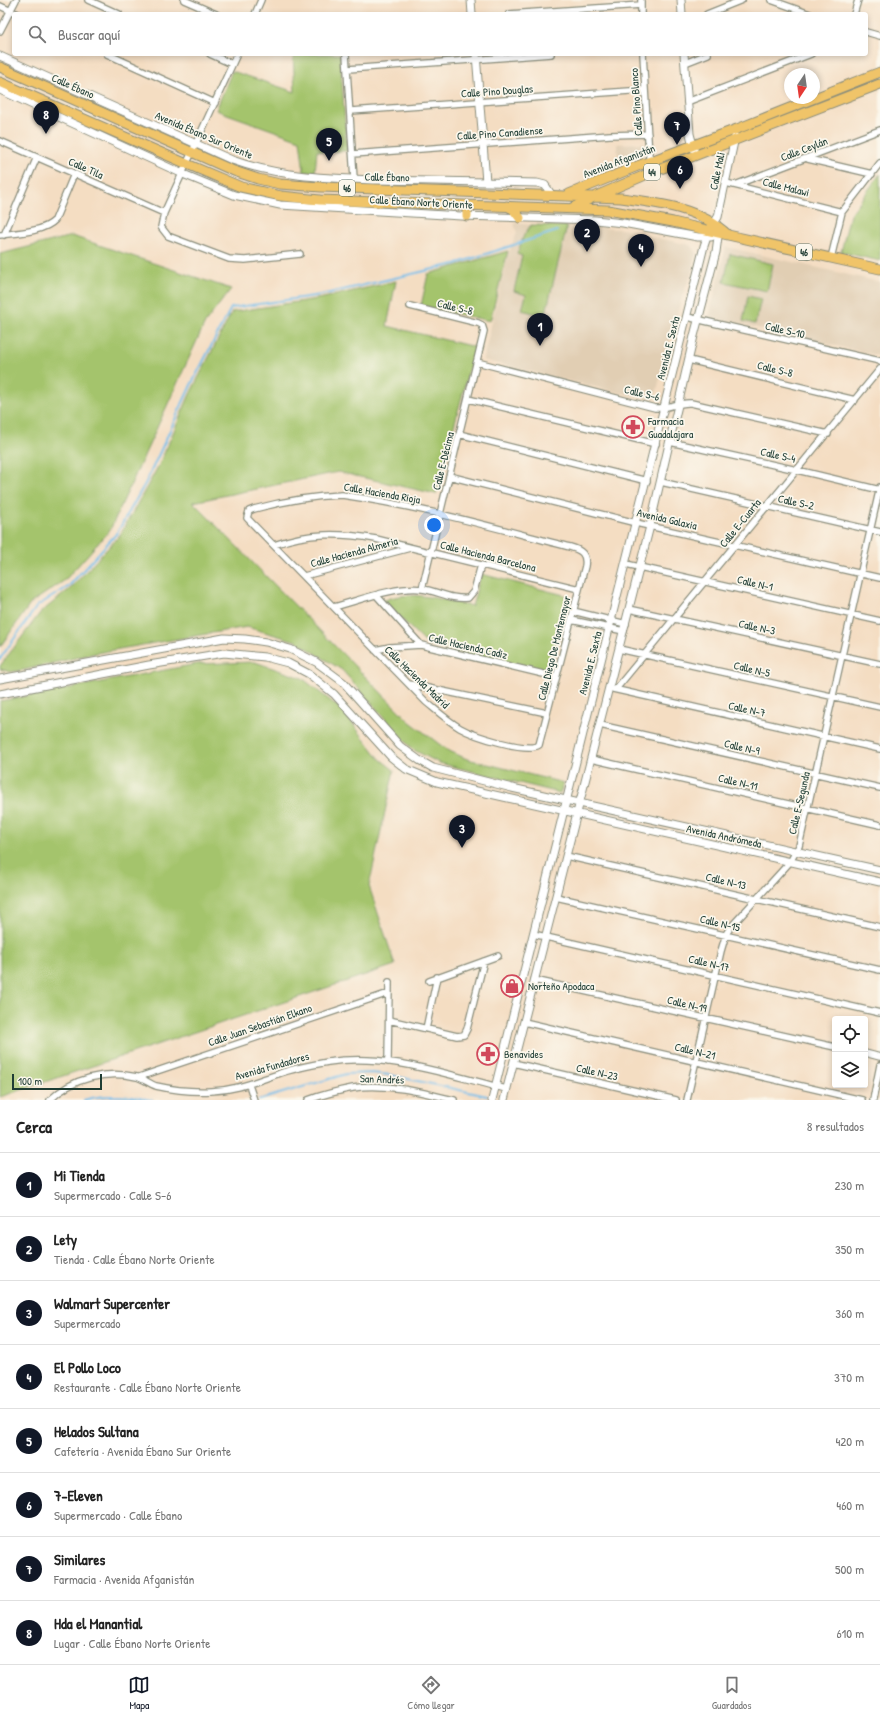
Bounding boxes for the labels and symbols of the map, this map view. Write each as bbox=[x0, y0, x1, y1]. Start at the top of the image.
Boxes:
street label: Calle Pino Blanco bbox=[627, 67, 645, 136]
north arrow bbox=[784, 68, 820, 104]
street label: Calle Ébano bbox=[50, 70, 97, 102]
street label: Calle Pino Douglas bbox=[461, 82, 533, 100]
pin: 8 bbox=[33, 101, 59, 134]
street label: Avenida Ébano Sur Oriente bbox=[153, 108, 256, 162]
pin: 7 bbox=[664, 112, 690, 145]
street label: Calle Pino Canadiense bbox=[457, 123, 544, 143]
pin: 5 bbox=[316, 128, 342, 161]
street label: Calle Ceylán bbox=[778, 134, 830, 164]
street label: Avenida Afganistán bbox=[581, 141, 657, 181]
street label: Calle Mali bbox=[706, 151, 728, 191]
street label: Calle Tila bbox=[66, 154, 106, 182]
pin: 6 bbox=[667, 156, 693, 189]
road number: 44 bbox=[644, 164, 660, 180]
street label: Calle Ébano bbox=[364, 170, 410, 184]
street label: Calle Malawi bbox=[761, 174, 811, 200]
road number: 46 bbox=[339, 180, 355, 196]
street label: Calle Ébano Norte Oriente bbox=[369, 192, 473, 212]
pin: 2 bbox=[574, 219, 600, 252]
pin: 4 bbox=[628, 234, 654, 267]
road number: 46 bbox=[796, 244, 812, 260]
street label: Calle S-8 bbox=[436, 296, 475, 318]
pin: 1 bbox=[527, 313, 553, 346]
street label: Avenida E. Sexta bbox=[653, 314, 683, 381]
street label: Calle S-10 bbox=[764, 319, 806, 341]
street label: Calle S-8 bbox=[756, 358, 795, 380]
street label: Calle S-6 bbox=[623, 382, 662, 404]
pharmacy icon: Farmacia Guadalajara bbox=[620, 414, 646, 440]
place label: Farmacia Guadalajara bbox=[647, 414, 694, 441]
street label: Calle E-Décima bbox=[429, 430, 457, 492]
street label: Calle S-4 bbox=[759, 444, 797, 466]
street label: Calle Hacienda Rioja bbox=[343, 479, 422, 507]
street label: Calle S-2 bbox=[777, 491, 815, 513]
street label: Calle E-Cuarta bbox=[716, 495, 764, 550]
street label: Avenida Galaxia bbox=[636, 505, 699, 533]
your location bbox=[424, 515, 444, 535]
street label: Calle Hacienda Almeria bbox=[309, 533, 400, 570]
street label: Calle Hacienda Barcelona bbox=[439, 537, 538, 575]
street label: Calle N-1 bbox=[736, 572, 774, 594]
street label: Calle Diego De Montemayor bbox=[534, 594, 574, 702]
street label: Calle N-3 bbox=[737, 616, 777, 638]
street label: Avenida E. Sexta bbox=[575, 629, 605, 696]
street label: Calle Hacienda Cadiz bbox=[427, 630, 509, 662]
street label: Calle Hacienda Madrid bbox=[382, 643, 453, 712]
street label: Calle N-5 bbox=[732, 658, 772, 680]
street label: Calle N-7 bbox=[727, 698, 767, 720]
street label: Calle N-9 bbox=[723, 736, 761, 758]
street label: Calle E-Segunda bbox=[785, 770, 813, 836]
street label: Calle N-11 bbox=[717, 771, 759, 793]
pin: 3 bbox=[449, 815, 475, 848]
street label: Avenida Andrómeda bbox=[685, 821, 764, 851]
street label: Calle N-13 bbox=[704, 870, 748, 892]
street label: Calle N-15 bbox=[698, 912, 742, 935]
street label: Calle N-17 bbox=[687, 951, 731, 975]
shop icon: Norteño Apodaca bbox=[499, 973, 525, 999]
place label: Norteño Apodaca bbox=[528, 979, 595, 993]
street label: Calle N-19 bbox=[666, 993, 708, 1015]
street label: Calle Juan Sebastián Elkano bbox=[206, 1000, 314, 1049]
street label: Calle N-21 bbox=[673, 1040, 717, 1062]
pharmacy icon: Benavides bbox=[475, 1041, 501, 1067]
place label: Benavides bbox=[504, 1047, 543, 1061]
street label: Avenida Fundadores bbox=[233, 1049, 311, 1083]
street label: Calle N-23 bbox=[575, 1060, 619, 1084]
street label: San Andrés bbox=[360, 1071, 404, 1087]
scale bar bbox=[12, 1072, 102, 1091]

